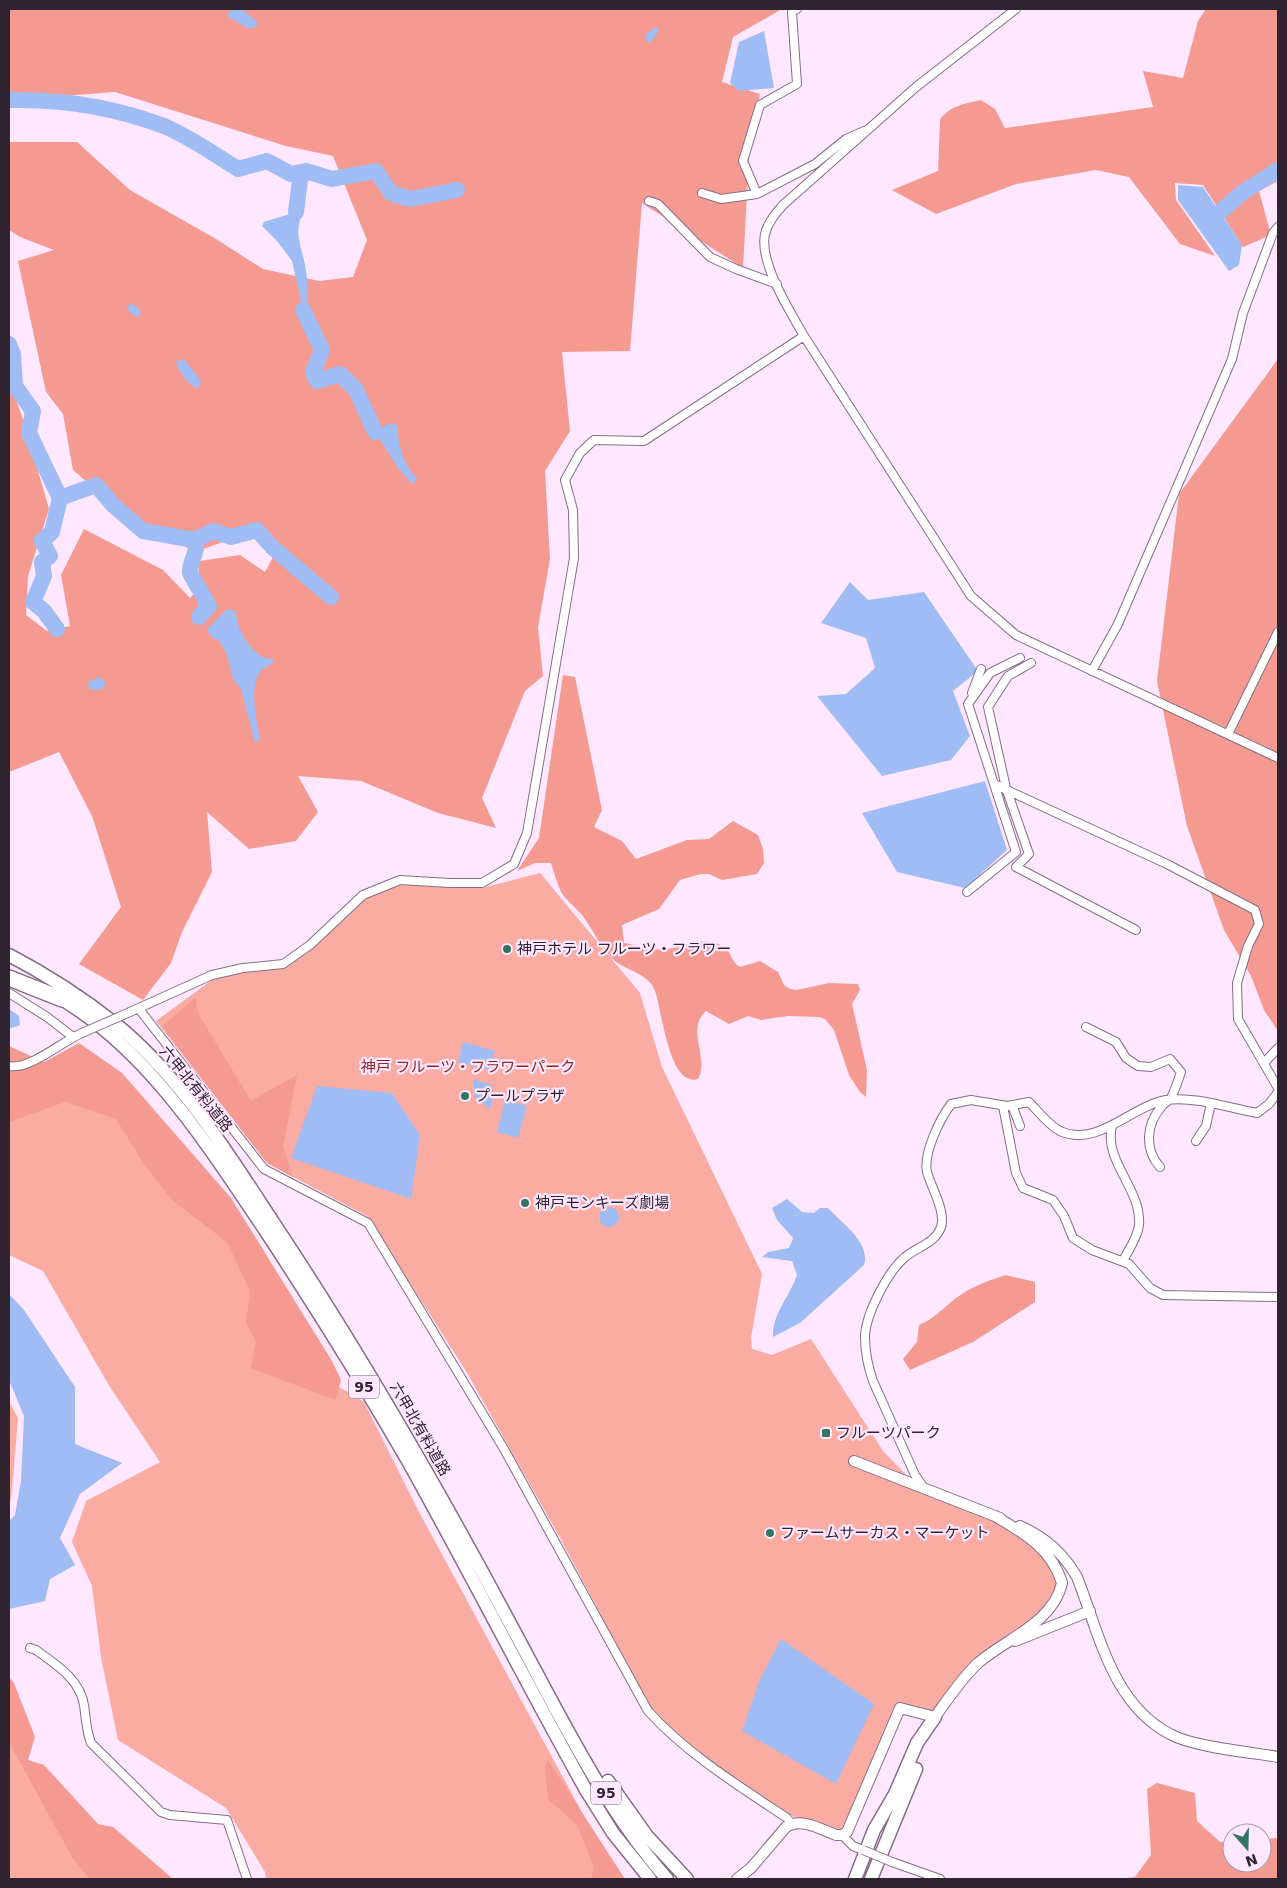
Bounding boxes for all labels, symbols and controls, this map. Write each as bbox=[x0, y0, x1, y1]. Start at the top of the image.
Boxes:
place label: 神戸ホテル フルーツ・フラワー bbox=[517, 940, 731, 958]
marker: 神戸ホテル フルーツ・フラワー bbox=[501, 943, 513, 955]
street label: 六甲北有料道路 bbox=[156, 1043, 236, 1135]
park label: 神戸 フルーツ・フラワーパーク bbox=[361, 1058, 575, 1076]
place label: プールプラザ bbox=[475, 1087, 565, 1105]
marker: プールプラザ bbox=[459, 1090, 471, 1102]
place label: 神戸モンキーズ劇場 bbox=[535, 1194, 669, 1212]
marker: 神戸モンキーズ劇場 bbox=[519, 1197, 531, 1209]
road number: 95 bbox=[349, 1375, 379, 1398]
street label: 六甲北有料道路 bbox=[386, 1379, 454, 1479]
place label: フルーツパーク bbox=[836, 1424, 941, 1442]
marker: フルーツパーク bbox=[820, 1427, 832, 1439]
place label: ファームサーカス・マーケット bbox=[780, 1524, 990, 1542]
marker: ファームサーカス・マーケット bbox=[764, 1527, 776, 1539]
road number: 95 bbox=[591, 1782, 621, 1805]
north arrow bbox=[1222, 1823, 1272, 1873]
text: N bbox=[1243, 1851, 1260, 1870]

